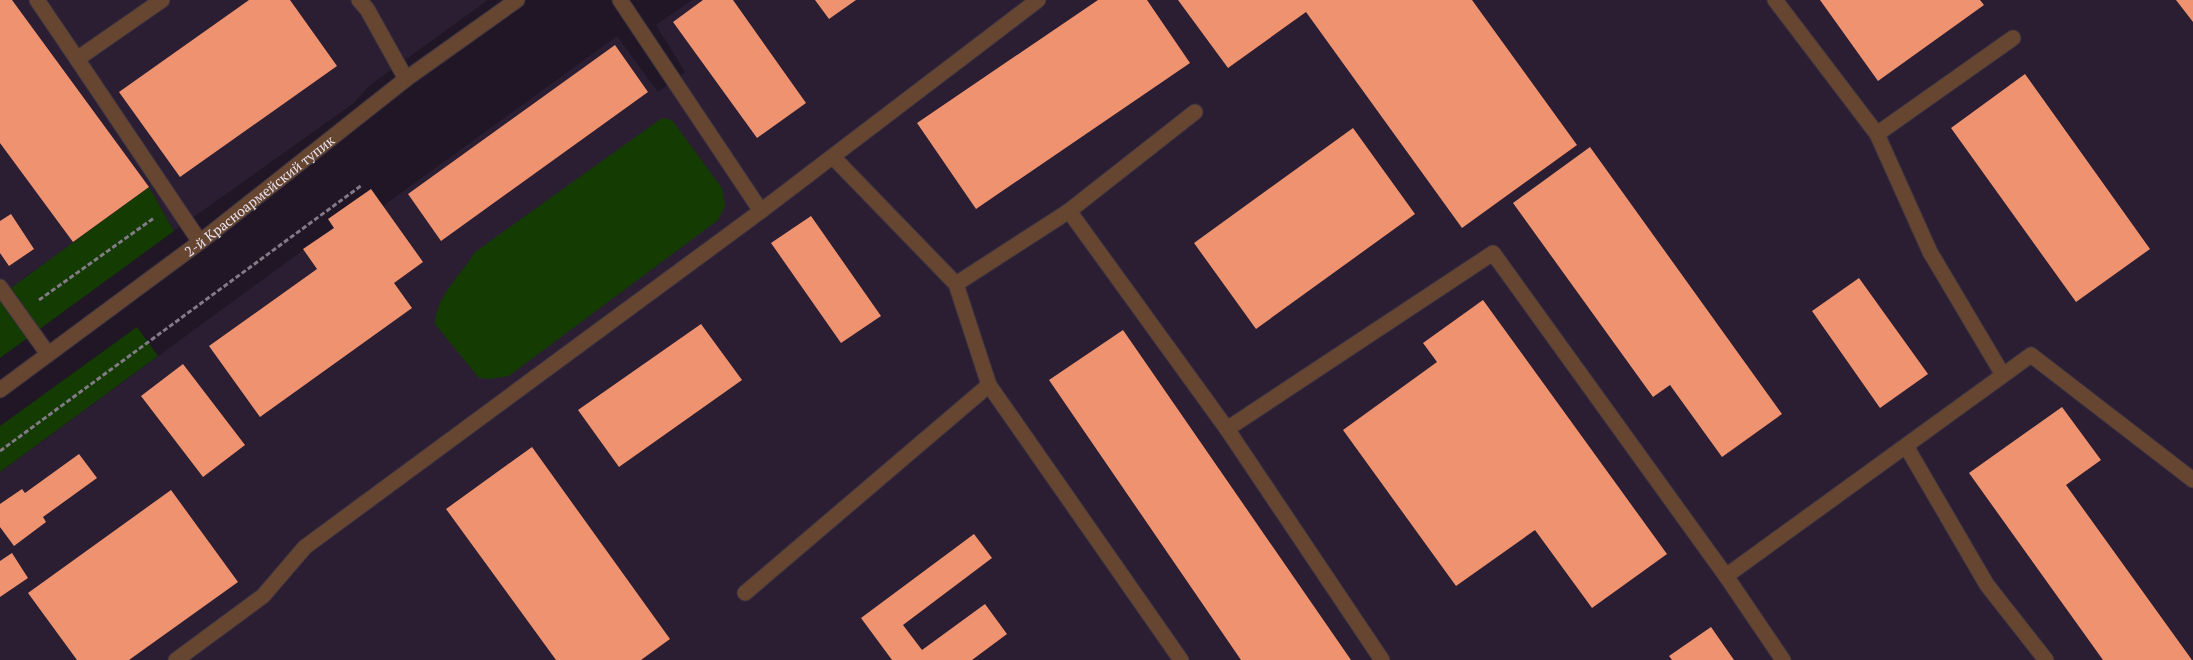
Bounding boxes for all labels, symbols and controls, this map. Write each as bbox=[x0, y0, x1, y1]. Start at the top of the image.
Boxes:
street label: 2-й Красноармейский тупик bbox=[180, 130, 338, 260]

